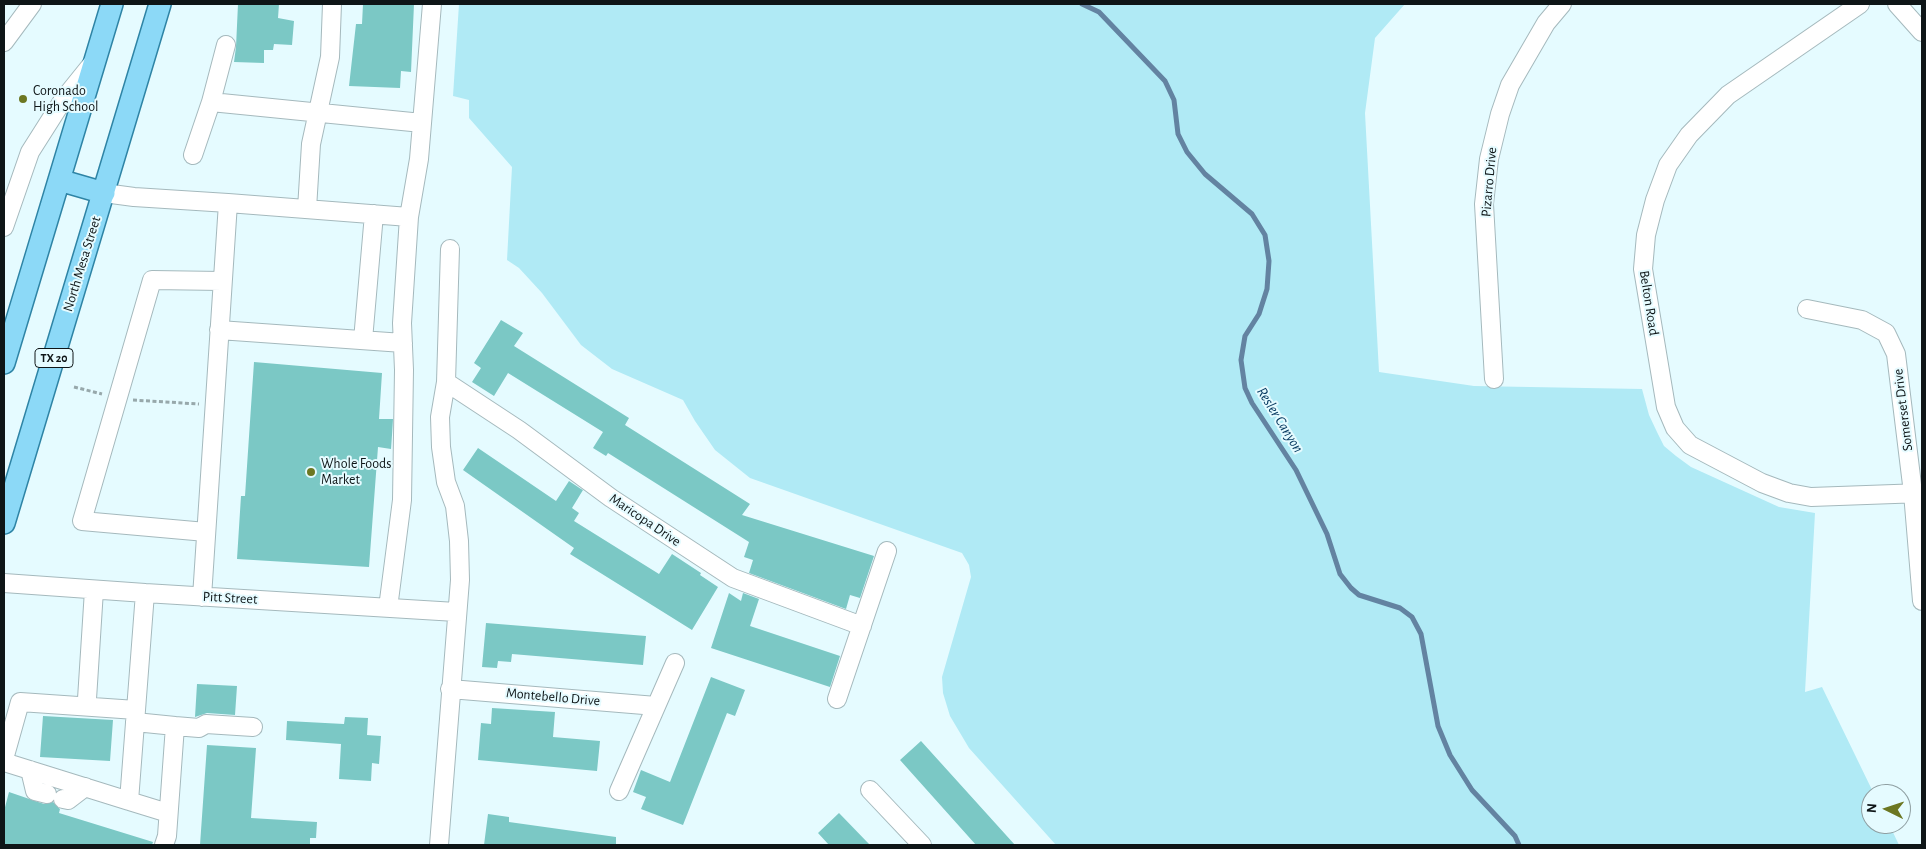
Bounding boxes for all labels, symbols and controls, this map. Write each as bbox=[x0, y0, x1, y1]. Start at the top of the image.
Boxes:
place label: Coronado High School bbox=[33, 83, 99, 115]
marker: Coronado High School bbox=[17, 93, 29, 105]
street label: Pizarro Drive bbox=[1478, 146, 1500, 218]
street label: North Mesa Street bbox=[60, 214, 104, 314]
street label: Belton Road bbox=[1636, 269, 1662, 337]
road number: TX 20 bbox=[35, 348, 73, 368]
street label: Somerset Drive bbox=[1890, 368, 1916, 452]
water label: Resler Canyon bbox=[1253, 384, 1307, 456]
place label: Whole Foods Market bbox=[321, 456, 391, 488]
marker: Whole Foods Market bbox=[305, 466, 317, 478]
street label: Maricopa Drive bbox=[606, 490, 684, 550]
street label: Pitt Street bbox=[202, 588, 258, 608]
street label: Montebello Drive bbox=[505, 685, 601, 709]
north arrow bbox=[1861, 784, 1911, 834]
text: N bbox=[1865, 803, 1879, 813]

